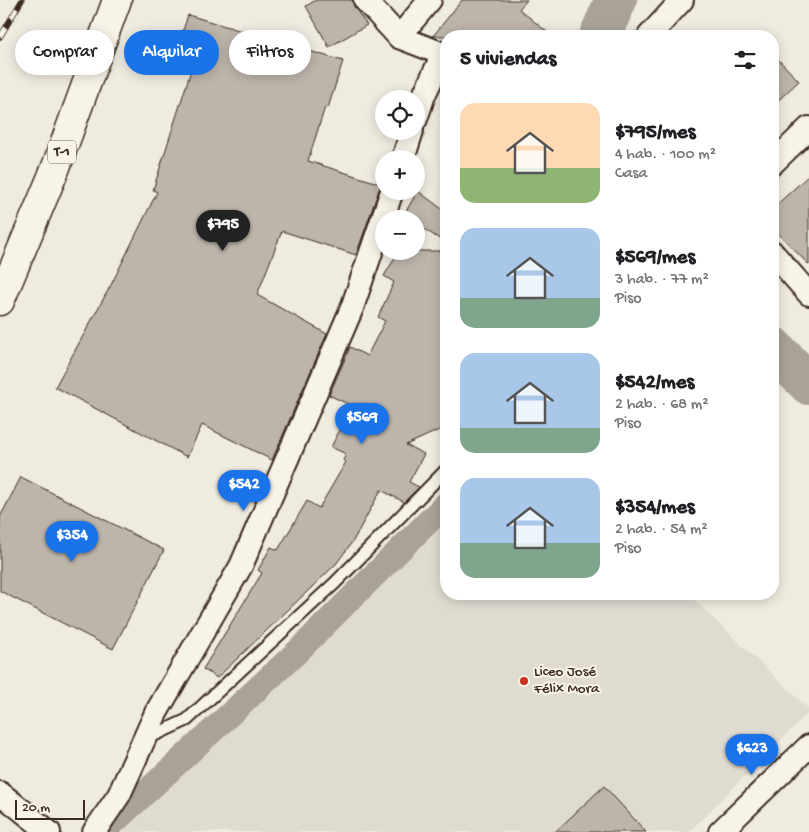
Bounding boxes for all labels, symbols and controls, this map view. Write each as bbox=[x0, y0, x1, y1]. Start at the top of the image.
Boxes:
chip: Comprar bbox=[15, 30, 114, 75]
chip: Alquilar bbox=[124, 30, 219, 75]
chip: Filtros bbox=[229, 30, 311, 75]
icon: filters bbox=[731, 46, 759, 74]
text: 5 viviendas bbox=[460, 48, 556, 73]
map controls bbox=[375, 90, 425, 260]
button: locate bbox=[375, 90, 425, 140]
text: $795/mes bbox=[615, 121, 695, 146]
icon: home bbox=[500, 123, 560, 183]
road number: T-1 bbox=[48, 140, 76, 163]
text: 4 hab. · 100 m² bbox=[615, 146, 716, 165]
button: + bbox=[375, 150, 425, 200]
text: Casa bbox=[615, 165, 647, 184]
pin: $795 bbox=[193, 210, 253, 252]
button: − bbox=[375, 210, 425, 260]
text: $795 bbox=[207, 216, 239, 235]
text: $569/mes bbox=[615, 246, 695, 271]
icon: home bbox=[500, 248, 560, 308]
text: 3 hab. · 77 m² bbox=[615, 271, 709, 290]
text: Piso bbox=[615, 290, 642, 309]
text: $542/mes bbox=[615, 371, 694, 396]
icon: home bbox=[500, 373, 560, 433]
text: 2 hab. · 68 m² bbox=[615, 396, 709, 415]
pin: $569 bbox=[332, 402, 392, 445]
text: $569 bbox=[346, 409, 378, 428]
text: Piso bbox=[615, 415, 642, 434]
pin: $542 bbox=[214, 470, 274, 512]
text: $542 bbox=[228, 476, 260, 495]
text: $354/mes bbox=[615, 496, 695, 521]
icon: home bbox=[500, 498, 560, 558]
pin: $354 bbox=[42, 520, 102, 563]
text: 2 hab. · 54 m² bbox=[615, 521, 708, 540]
text: $354 bbox=[56, 527, 88, 546]
text: Piso bbox=[615, 540, 642, 559]
place label: Liceo José Félix Mora bbox=[533, 663, 600, 698]
marker: Liceo José Félix Mora bbox=[518, 675, 530, 687]
pin: $623 bbox=[722, 734, 782, 776]
text: $623 bbox=[736, 740, 768, 759]
scale bar bbox=[15, 797, 85, 820]
text: 20 m bbox=[22, 800, 50, 817]

